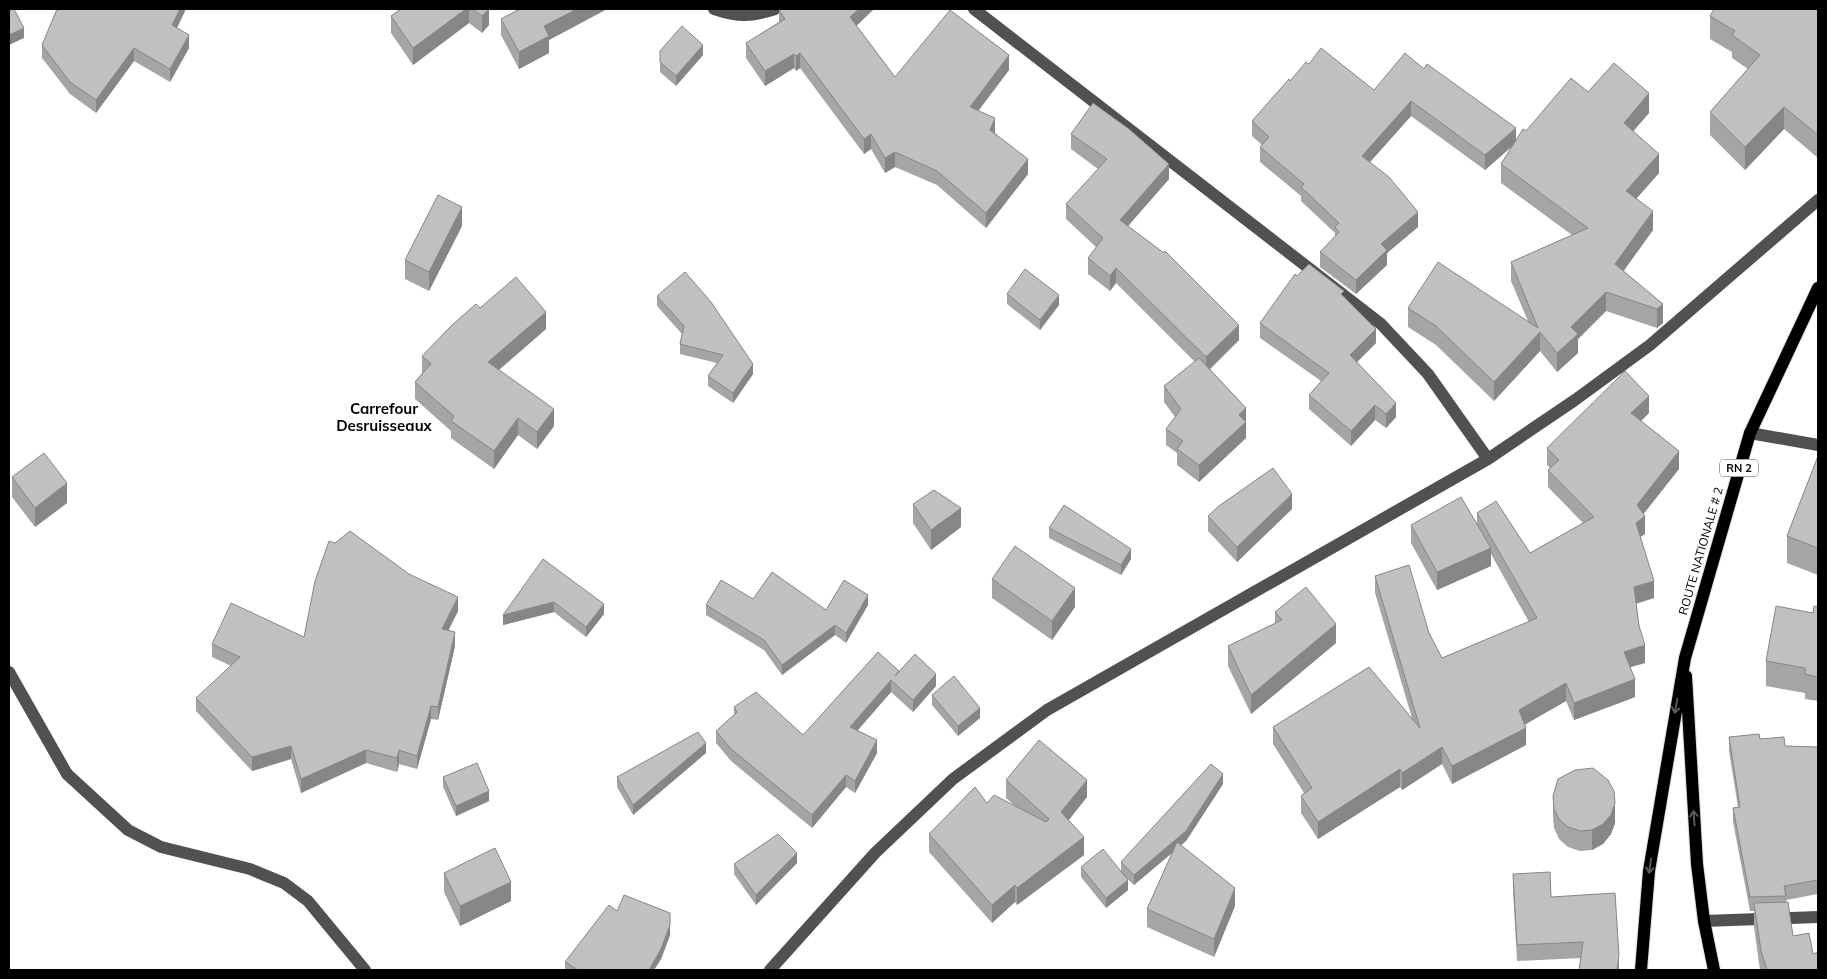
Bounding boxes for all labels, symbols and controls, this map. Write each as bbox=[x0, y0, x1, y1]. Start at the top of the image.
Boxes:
district label: Carrefour Desruisseaux bbox=[336, 399, 433, 435]
road number: RN 2 bbox=[1720, 459, 1758, 476]
street label: ROUTE NATIONALE # 2 bbox=[1675, 485, 1726, 616]
one-way arrow bbox=[1670, 698, 1680, 714]
one-way arrow bbox=[1689, 810, 1698, 826]
one-way arrow bbox=[1644, 858, 1654, 874]

